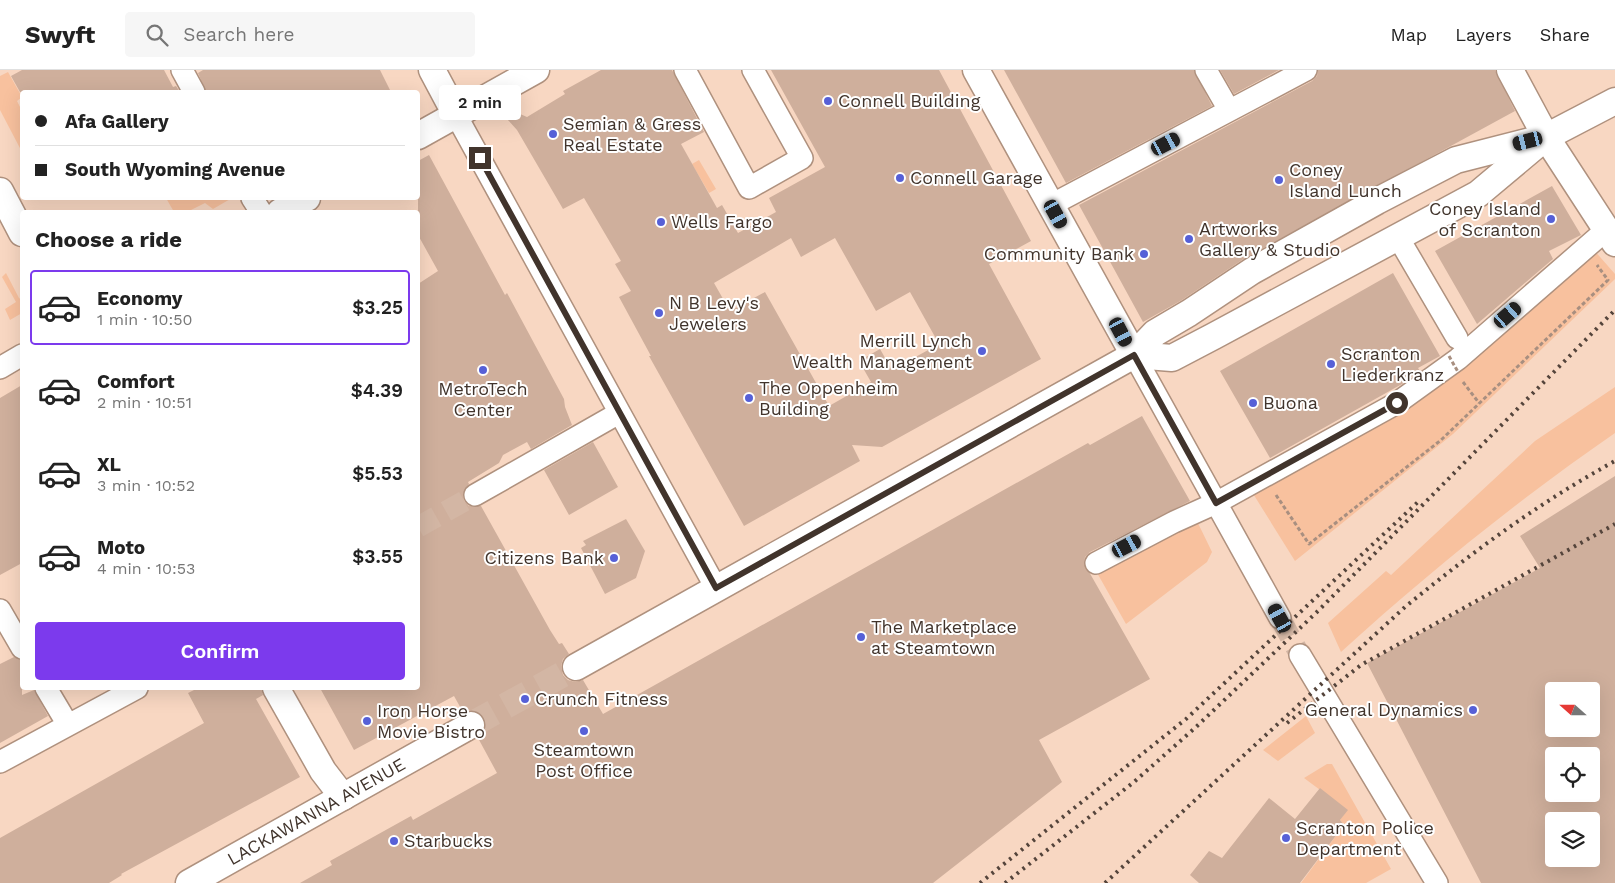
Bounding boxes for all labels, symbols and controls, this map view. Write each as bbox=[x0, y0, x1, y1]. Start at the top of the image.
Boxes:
search box bbox=[125, 12, 475, 57]
text: Swyft bbox=[25, 21, 95, 49]
icon: search bbox=[143, 21, 171, 49]
text: Search here bbox=[183, 23, 295, 46]
text: Map bbox=[1390, 24, 1427, 45]
text: Layers bbox=[1455, 24, 1512, 45]
text: Share bbox=[1540, 24, 1590, 45]
callout: 2 min bbox=[439, 86, 521, 121]
place label: Connell Building bbox=[838, 90, 981, 111]
text: 2 min bbox=[458, 93, 502, 112]
marker: Connell Building bbox=[822, 95, 834, 107]
text: Afa Gallery bbox=[65, 110, 169, 133]
place label: Semian & Gress Real Estate bbox=[563, 113, 701, 155]
marker: Semian & Gress Real Estate bbox=[547, 128, 559, 140]
car bbox=[1149, 130, 1182, 158]
car bbox=[1511, 130, 1544, 152]
route end bbox=[469, 147, 491, 169]
text: South Wyoming Avenue bbox=[65, 158, 285, 181]
place label: Coney Island Lunch bbox=[1289, 159, 1402, 201]
place label: Connell Garage bbox=[910, 167, 1043, 188]
marker: Connell Garage bbox=[894, 172, 906, 184]
marker: Coney Island Lunch bbox=[1273, 174, 1285, 186]
car bbox=[1042, 197, 1069, 231]
place label: Coney Island of Scranton bbox=[1429, 198, 1541, 240]
place label: Wells Fargo bbox=[671, 211, 772, 232]
marker: Coney Island of Scranton bbox=[1545, 213, 1557, 225]
marker: Wells Fargo bbox=[655, 216, 667, 228]
place label: Artworks Gallery & Studio bbox=[1199, 218, 1340, 260]
text: Choose a ride bbox=[35, 227, 182, 252]
marker: Artworks Gallery & Studio bbox=[1183, 233, 1195, 245]
place label: Community Bank bbox=[984, 243, 1134, 264]
marker: Community Bank bbox=[1138, 248, 1150, 260]
icon: car bbox=[37, 285, 82, 330]
text: Economy bbox=[97, 287, 182, 310]
place label: N B Levy's Jewelers bbox=[669, 292, 759, 334]
text: $3.25 bbox=[352, 296, 403, 319]
car bbox=[1491, 299, 1524, 331]
marker: N B Levy's Jewelers bbox=[653, 307, 665, 319]
text: 1 min · 10:50 bbox=[97, 310, 193, 329]
car bbox=[1107, 315, 1134, 349]
place label: Merrill Lynch Wealth Management bbox=[792, 330, 972, 372]
place label: Scranton Liederkranz bbox=[1341, 343, 1444, 385]
marker: Merrill Lynch Wealth Management bbox=[976, 345, 988, 357]
marker: Scranton Liederkranz bbox=[1325, 358, 1337, 370]
marker: MetroTech Center bbox=[477, 364, 489, 376]
icon: car bbox=[37, 368, 82, 413]
text: Comfort bbox=[97, 370, 175, 393]
place label: The Oppenheim Building bbox=[759, 377, 898, 419]
place label: MetroTech Center bbox=[438, 378, 528, 420]
text: $4.39 bbox=[351, 379, 403, 402]
marker: The Oppenheim Building bbox=[743, 392, 755, 404]
place label: Buona bbox=[1263, 392, 1318, 413]
route start bbox=[1386, 392, 1408, 414]
text: 2 min · 10:51 bbox=[97, 393, 192, 412]
marker: Buona bbox=[1247, 397, 1259, 409]
icon: car bbox=[37, 451, 82, 496]
text: XL bbox=[97, 453, 121, 476]
text: $5.53 bbox=[352, 462, 403, 485]
text: 3 min · 10:52 bbox=[97, 476, 195, 495]
car bbox=[1110, 532, 1143, 560]
icon: car bbox=[37, 534, 82, 579]
text: Moto bbox=[97, 536, 145, 559]
text: $3.55 bbox=[352, 545, 403, 568]
place label: Citizens Bank bbox=[485, 547, 604, 568]
marker: Citizens Bank bbox=[608, 552, 620, 564]
text: 4 min · 10:53 bbox=[97, 559, 195, 578]
car bbox=[1266, 601, 1293, 635]
place label: The Marketplace at Steamtown bbox=[871, 616, 1017, 658]
button: Confirm bbox=[35, 622, 405, 680]
marker: The Marketplace at Steamtown bbox=[855, 631, 867, 643]
north arrow bbox=[1545, 682, 1600, 738]
map controls bbox=[1545, 682, 1600, 867]
place label: Crunch Fitness bbox=[535, 688, 668, 709]
marker: Crunch Fitness bbox=[519, 693, 531, 705]
place label: General Dynamics bbox=[1305, 699, 1463, 720]
place label: Iron Horse Movie Bistro bbox=[377, 700, 485, 742]
marker: General Dynamics bbox=[1467, 704, 1479, 716]
marker: Iron Horse Movie Bistro bbox=[361, 715, 373, 727]
marker: Steamtown Post Office bbox=[578, 725, 590, 737]
place label: Steamtown Post Office bbox=[534, 739, 634, 781]
button: locate bbox=[1545, 747, 1600, 802]
street label: LACKAWANNA AVENUE bbox=[224, 753, 409, 869]
button: layers bbox=[1545, 812, 1600, 867]
place label: Scranton Police Department bbox=[1296, 817, 1434, 859]
place label: Starbucks bbox=[404, 830, 493, 851]
marker: Scranton Police Department bbox=[1280, 832, 1292, 844]
marker: Starbucks bbox=[388, 835, 400, 847]

